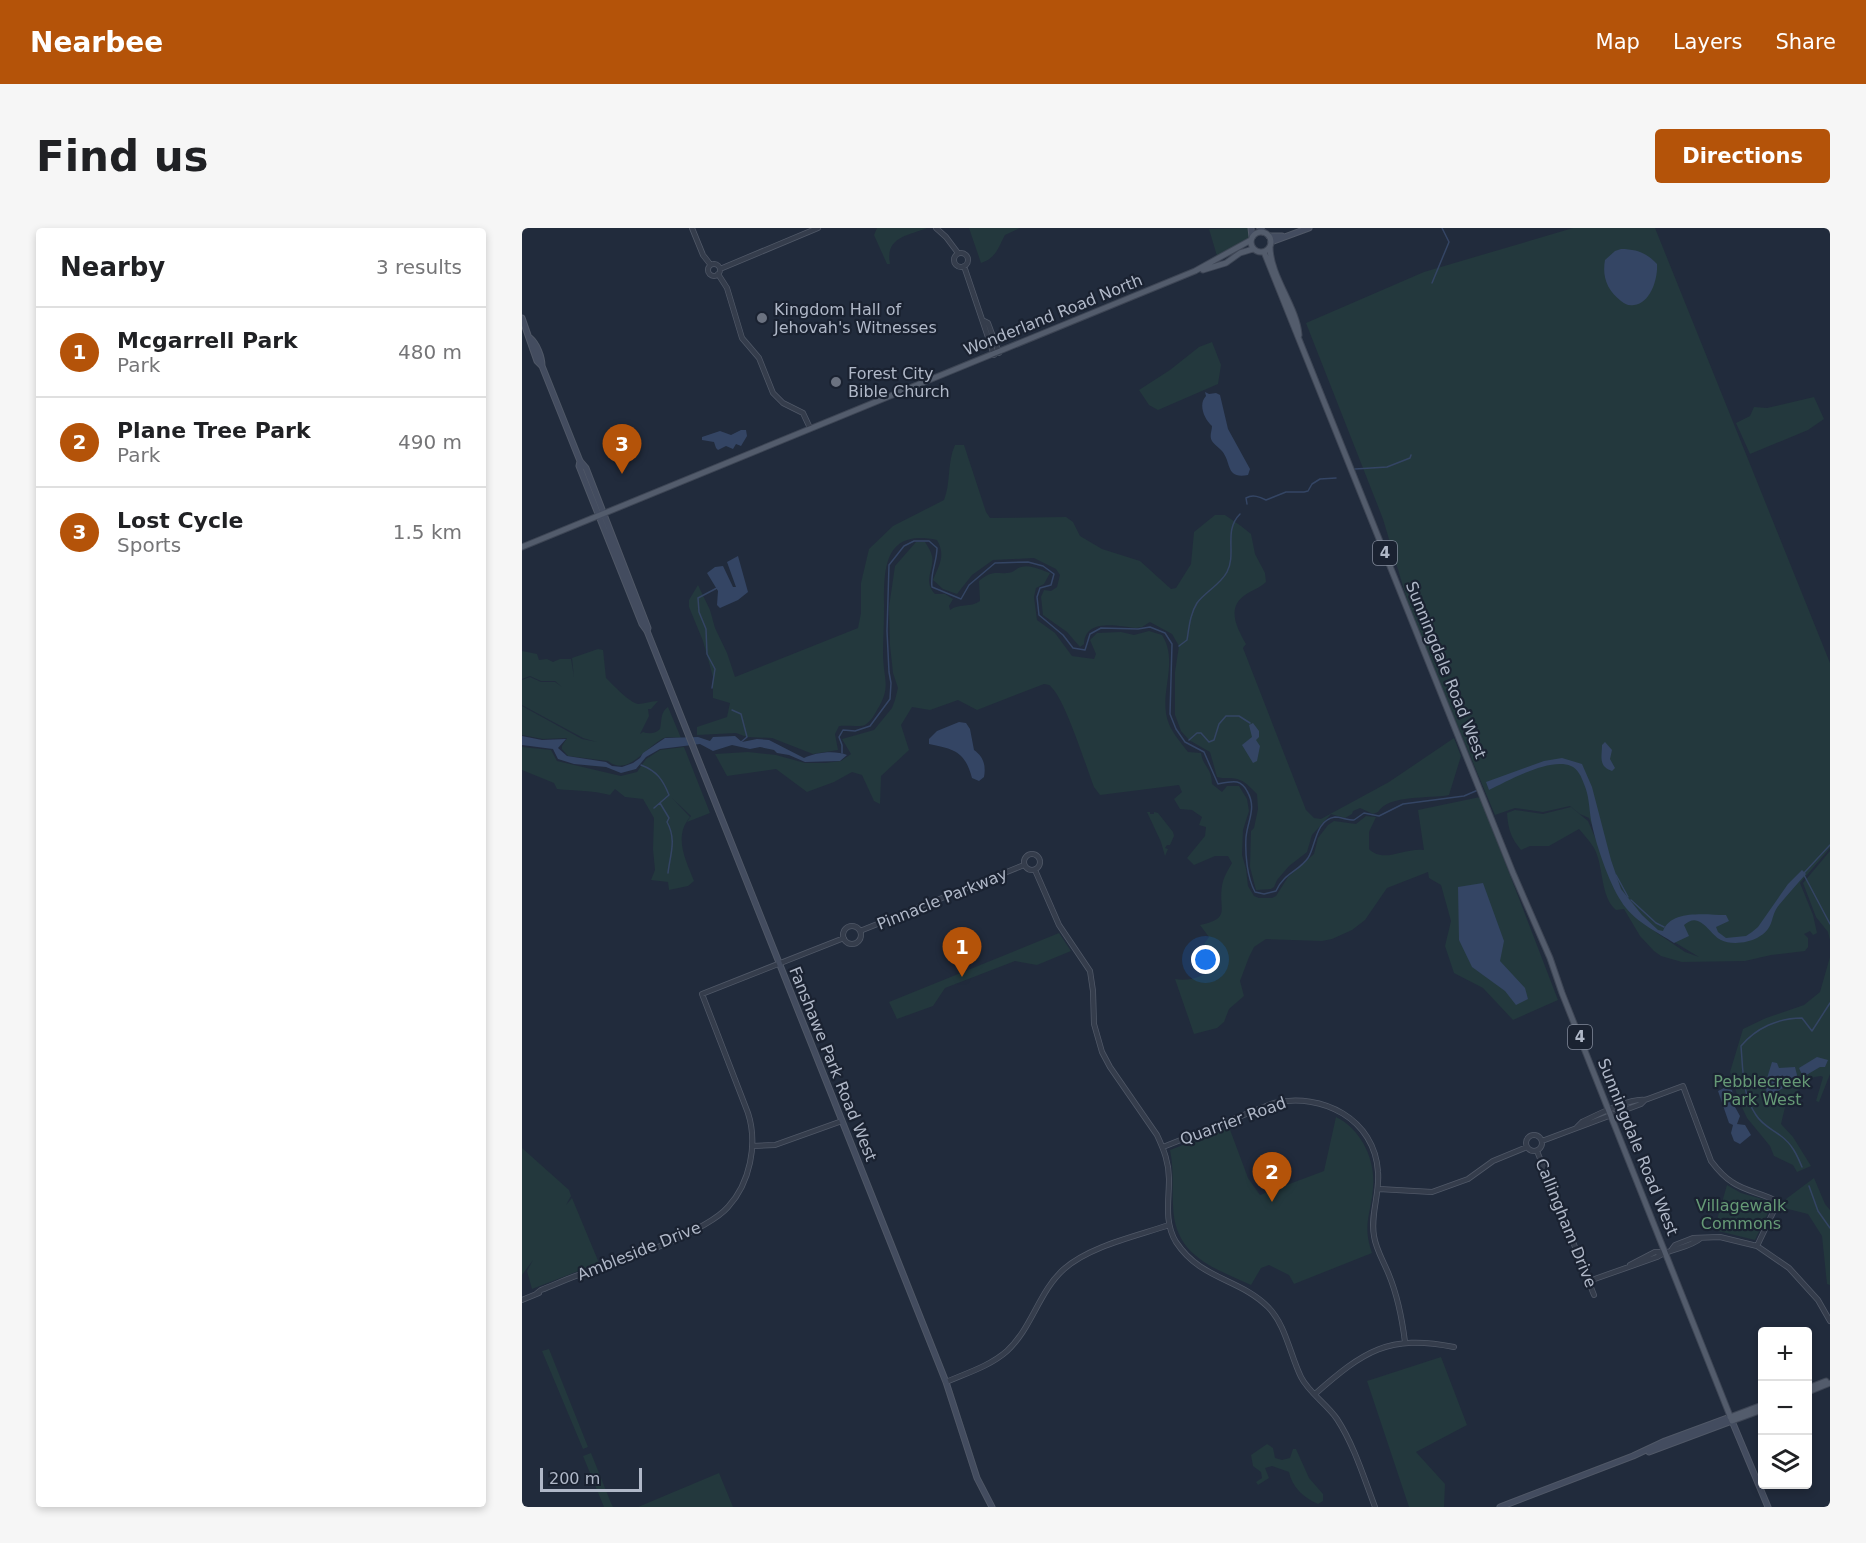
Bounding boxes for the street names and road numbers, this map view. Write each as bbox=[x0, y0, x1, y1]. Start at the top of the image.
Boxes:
street label: Wonderland Road North bbox=[961, 270, 1145, 360]
road number: 4 bbox=[1373, 541, 1397, 565]
street label: Sunningdale Road West bbox=[1402, 579, 1490, 761]
street label: Pinnacle Parkway bbox=[874, 864, 1010, 934]
street label: Fanshawe Park Road West bbox=[785, 964, 881, 1164]
road number: 4 bbox=[1568, 1025, 1592, 1049]
street label: Sunningdale Road West bbox=[1594, 1056, 1682, 1238]
street label: Quarrier Road bbox=[1177, 1093, 1289, 1149]
street label: Callingham Drive bbox=[1531, 1156, 1601, 1290]
street label: Ambleside Drive bbox=[574, 1218, 704, 1284]

